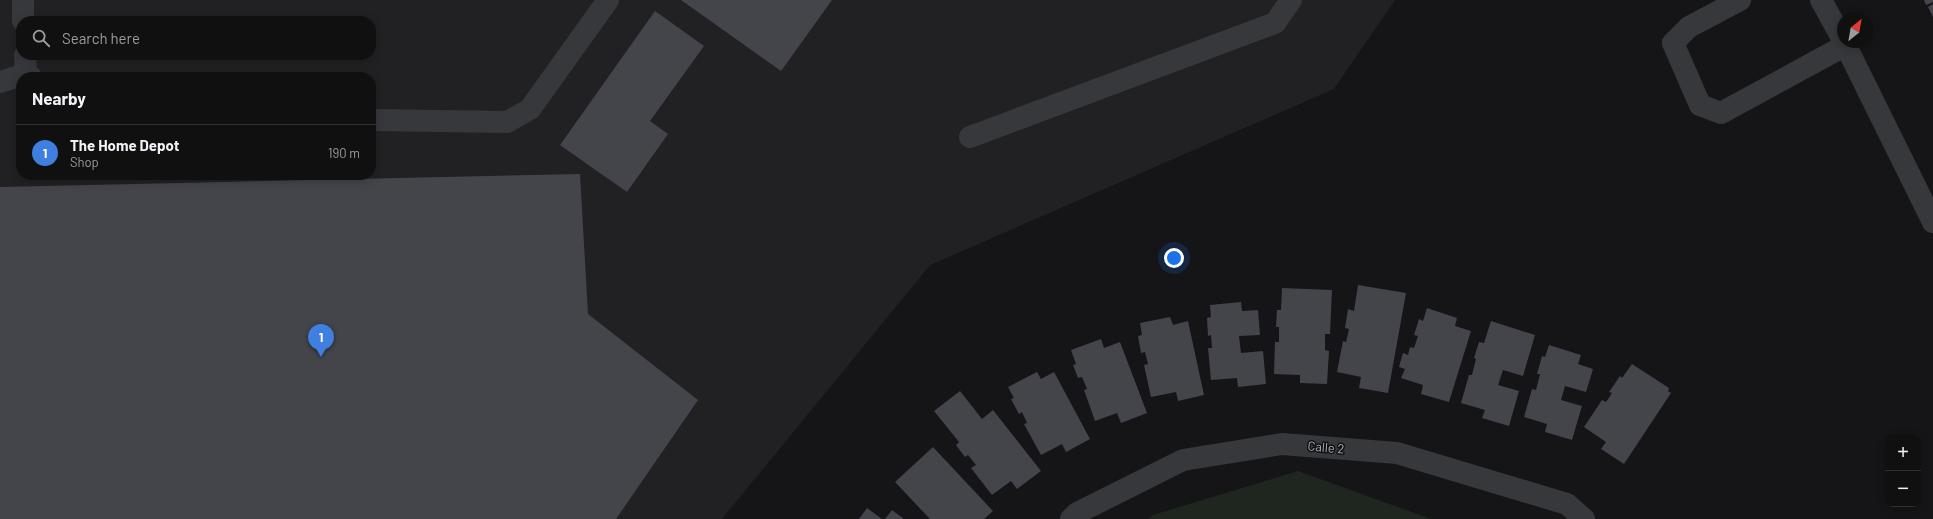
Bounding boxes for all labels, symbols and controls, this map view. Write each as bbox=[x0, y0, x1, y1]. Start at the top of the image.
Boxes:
north arrow bbox=[1837, 12, 1873, 48]
search box bbox=[16, 16, 376, 60]
icon: search bbox=[30, 27, 52, 49]
text: Search here bbox=[62, 29, 140, 47]
text: Nearby bbox=[32, 88, 86, 108]
text: The Home Depot bbox=[70, 136, 179, 154]
text: 1 bbox=[43, 145, 47, 161]
text: 190 m bbox=[328, 145, 360, 161]
text: Shop bbox=[70, 154, 99, 170]
your location bbox=[1164, 248, 1184, 268]
pin: 1 bbox=[308, 324, 334, 357]
map controls bbox=[1885, 435, 1921, 507]
button: + bbox=[1885, 435, 1921, 471]
street label: Calle 2 bbox=[1307, 437, 1345, 457]
button: − bbox=[1885, 471, 1921, 507]

